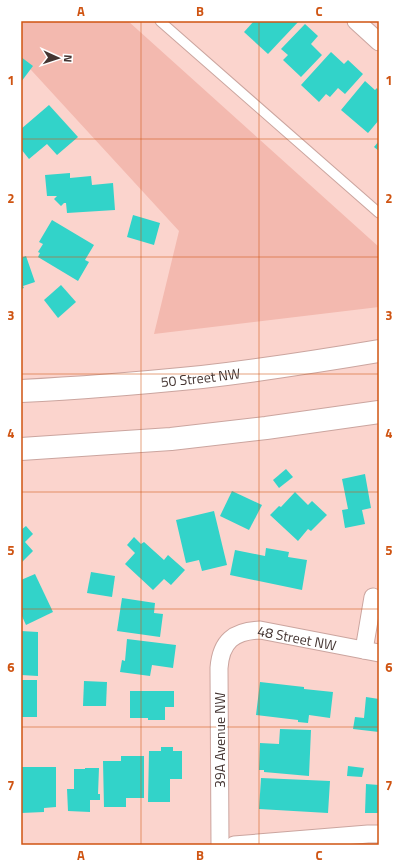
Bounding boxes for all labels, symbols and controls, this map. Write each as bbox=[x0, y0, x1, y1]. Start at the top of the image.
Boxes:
text: A bbox=[77, 1, 85, 21]
text: B bbox=[196, 1, 204, 21]
text: C bbox=[315, 1, 323, 21]
north arrow bbox=[38, 38, 78, 78]
text: N bbox=[60, 54, 76, 63]
text: 1 bbox=[7, 70, 15, 90]
text: 1 bbox=[385, 70, 393, 90]
text: 2 bbox=[7, 188, 15, 208]
text: 2 bbox=[385, 188, 393, 208]
text: 3 bbox=[7, 305, 15, 325]
text: 3 bbox=[385, 305, 393, 325]
street label: 50 Street NW bbox=[160, 362, 241, 391]
text: 4 bbox=[7, 423, 15, 443]
text: 4 bbox=[385, 423, 393, 443]
text: 5 bbox=[7, 540, 15, 560]
text: 5 bbox=[385, 540, 393, 560]
street label: 48 Street NW bbox=[256, 619, 338, 655]
text: 6 bbox=[7, 657, 15, 677]
text: 6 bbox=[385, 657, 393, 677]
street label: 39A Avenue NW bbox=[209, 692, 230, 788]
text: 7 bbox=[7, 775, 15, 795]
text: 7 bbox=[385, 775, 393, 795]
text: A bbox=[77, 845, 85, 865]
text: B bbox=[196, 845, 204, 865]
text: C bbox=[315, 845, 323, 865]

